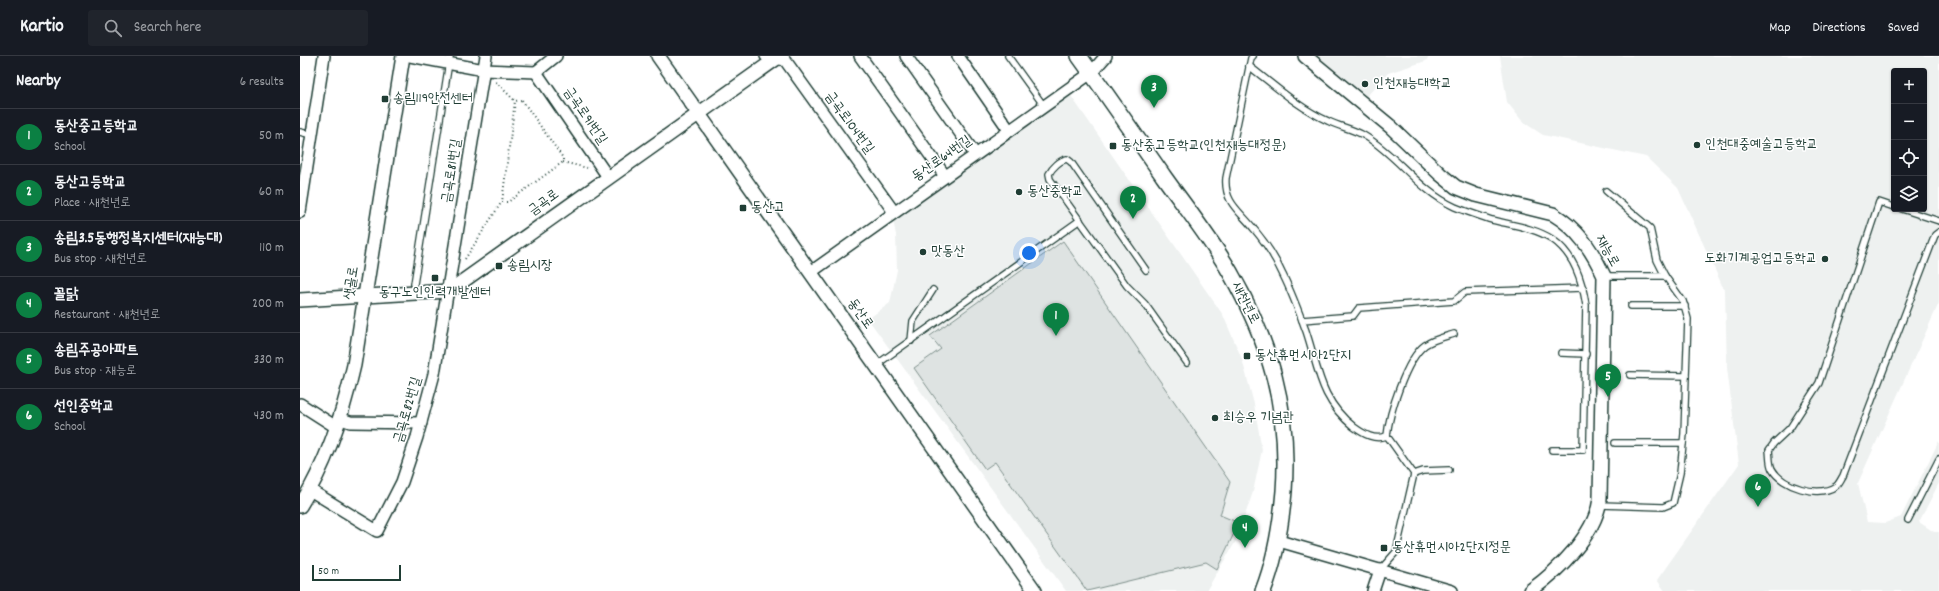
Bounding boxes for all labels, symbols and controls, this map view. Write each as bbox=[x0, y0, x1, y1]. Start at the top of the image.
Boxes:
search box bbox=[88, 10, 368, 46]
text: Kartio bbox=[20, 14, 64, 41]
icon: search bbox=[102, 17, 124, 39]
text: Search here bbox=[134, 17, 201, 39]
text: Map bbox=[1769, 18, 1791, 38]
text: Directions bbox=[1813, 18, 1866, 38]
text: Saved bbox=[1888, 18, 1919, 38]
map controls bbox=[1891, 68, 1927, 212]
button: + bbox=[1891, 68, 1927, 104]
text: Nearby bbox=[16, 70, 60, 94]
text: 6 results bbox=[240, 73, 284, 92]
place label: 인천재능대학교 bbox=[1373, 74, 1452, 94]
pin: 3 bbox=[1141, 75, 1167, 108]
marker: 인천재능대학교 bbox=[1360, 79, 1370, 89]
street label: 금곡로91번길 bbox=[558, 83, 612, 149]
street label: 금곡로104번길 bbox=[820, 88, 879, 159]
place label: 송림119안전센터 bbox=[393, 89, 473, 109]
marker: 송림119안전센터 bbox=[380, 94, 390, 104]
button: − bbox=[1891, 104, 1927, 140]
text: 동산중고등학교 bbox=[54, 116, 139, 138]
text: 1 bbox=[28, 127, 30, 146]
text: 50 m bbox=[259, 127, 284, 146]
street label: 동산로64번길 bbox=[908, 131, 977, 187]
place label: 인천대중예술고등학교 bbox=[1705, 135, 1818, 155]
place label: 동산중고등학교(인천재능대정문) bbox=[1121, 136, 1286, 156]
street label: 금곡로81번길 bbox=[437, 137, 467, 205]
text: School bbox=[54, 138, 86, 157]
marker: 인천대중예술고등학교 bbox=[1692, 140, 1702, 150]
button: locate bbox=[1891, 140, 1927, 176]
marker: 동산중고등학교(인천재능대정문) bbox=[1108, 141, 1118, 151]
text: 동산고등학교 bbox=[54, 172, 126, 194]
button: layers bbox=[1891, 176, 1927, 212]
place label: 동산중학교 bbox=[1027, 182, 1083, 202]
text: 2 bbox=[26, 183, 32, 202]
text: 60 m bbox=[259, 183, 284, 202]
street label: 금곡로 bbox=[524, 185, 564, 221]
pin: 2 bbox=[1120, 186, 1146, 219]
marker: 동산중학교 bbox=[1014, 187, 1024, 197]
text: Place · 새천년로 bbox=[54, 194, 131, 213]
place label: 동산고 bbox=[751, 198, 785, 218]
marker: 동산고 bbox=[738, 203, 748, 213]
text: 송림3.5동행정복지센터(재능대) bbox=[54, 228, 222, 250]
street label: 재능로 bbox=[1590, 231, 1624, 271]
text: 3 bbox=[26, 239, 32, 258]
text: 110 m bbox=[259, 239, 284, 258]
place label: 맛동산 bbox=[931, 242, 966, 262]
your location bbox=[1019, 243, 1039, 263]
marker: 맛동산 bbox=[918, 247, 928, 257]
place label: 도화기계공업고등학교 bbox=[1704, 249, 1817, 269]
text: Bus stop · 새천년로 bbox=[54, 250, 147, 269]
marker: 도화기계공업고등학교 bbox=[1820, 254, 1830, 264]
place label: 송림시장 bbox=[507, 256, 553, 276]
marker: 송림시장 bbox=[494, 261, 504, 271]
street label: 샛골로 bbox=[339, 265, 365, 301]
marker: 동구노인인력개발센터 bbox=[430, 273, 440, 283]
street label: 새천년로 bbox=[1226, 278, 1264, 328]
place label: 동구노인인력개발센터 bbox=[379, 283, 491, 303]
text: 꼴닭 bbox=[54, 284, 78, 306]
street label: 동산로 bbox=[842, 294, 878, 334]
text: 4 bbox=[26, 295, 32, 314]
text: 200 m bbox=[252, 295, 284, 314]
pin: 1 bbox=[1043, 303, 1069, 336]
text: Restaurant · 새천년로 bbox=[54, 306, 161, 325]
text: 송림주공아파트 bbox=[54, 340, 139, 362]
place label: 동산휴먼시아2단지 bbox=[1255, 346, 1351, 366]
text: 5 bbox=[26, 351, 32, 370]
text: 330 m bbox=[253, 351, 284, 370]
marker: 동산휴먼시아2단지 bbox=[1242, 351, 1252, 361]
text: Bus stop · 재능로 bbox=[54, 362, 137, 381]
pin: 5 bbox=[1595, 364, 1621, 397]
street label: 금곡로82번길 bbox=[389, 374, 427, 445]
text: 선인중학교 bbox=[54, 396, 114, 418]
text: 6 bbox=[26, 407, 32, 426]
text: 430 m bbox=[254, 407, 284, 426]
place label: 최승우 기념관 bbox=[1223, 408, 1294, 428]
marker: 최승우 기념관 bbox=[1210, 413, 1220, 423]
text: School bbox=[54, 418, 86, 437]
pin: 6 bbox=[1745, 474, 1771, 507]
pin: 4 bbox=[1232, 515, 1258, 548]
place label: 동산휴먼시아2단지정문 bbox=[1392, 538, 1511, 558]
marker: 동산휴먼시아2단지정문 bbox=[1379, 543, 1389, 553]
scale bar bbox=[312, 563, 401, 582]
text: 50 m bbox=[318, 564, 339, 580]

